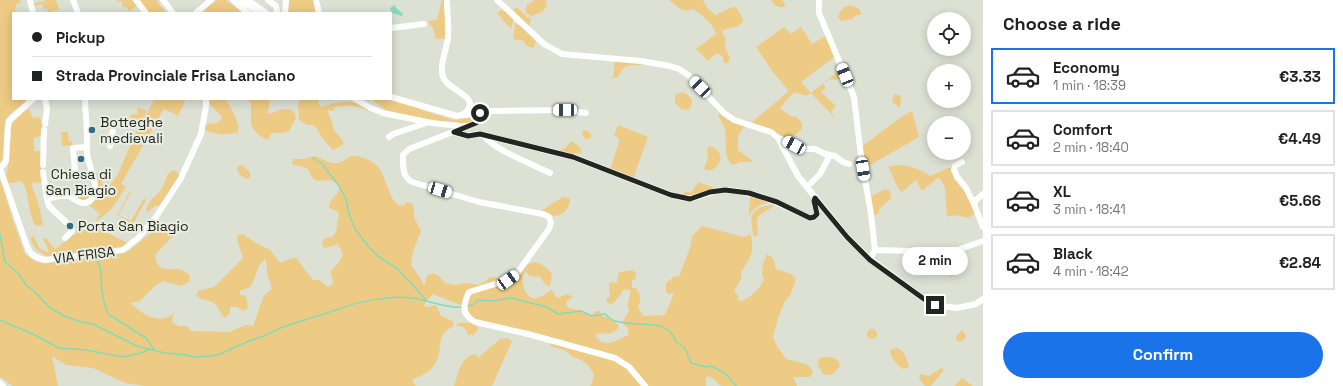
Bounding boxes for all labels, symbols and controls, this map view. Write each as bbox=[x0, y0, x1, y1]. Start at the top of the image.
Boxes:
map controls bbox=[927, 12, 971, 160]
button: locate bbox=[927, 12, 971, 56]
text: Choose a ride bbox=[1003, 12, 1121, 35]
text: Pickup bbox=[56, 28, 105, 47]
icon: car bbox=[1005, 58, 1041, 94]
text: Economy bbox=[1053, 58, 1120, 77]
car bbox=[835, 62, 855, 88]
button: + bbox=[927, 64, 971, 108]
text: Strada Provinciale Frisa Lanciano bbox=[56, 66, 295, 85]
text: €3.33 bbox=[1279, 67, 1321, 86]
car bbox=[687, 74, 713, 100]
text: 1 min · 18:39 bbox=[1053, 77, 1126, 94]
route start bbox=[471, 104, 489, 122]
car bbox=[553, 104, 577, 116]
place label: Botteghe medievali bbox=[100, 113, 163, 147]
button: − bbox=[927, 116, 971, 160]
icon: car bbox=[1005, 120, 1041, 156]
text: Comfort bbox=[1053, 120, 1113, 139]
marker: Botteghe medievali bbox=[87, 125, 97, 135]
text: €4.49 bbox=[1278, 129, 1321, 148]
car bbox=[781, 134, 807, 156]
text: 2 min · 18:40 bbox=[1053, 139, 1129, 156]
marker: Chiesa di San Biagio bbox=[76, 154, 86, 164]
car bbox=[855, 156, 871, 182]
place label: Chiesa di San Biagio bbox=[46, 165, 116, 199]
car bbox=[427, 181, 453, 199]
icon: car bbox=[1005, 182, 1041, 218]
text: XL bbox=[1053, 182, 1071, 201]
text: €5.66 bbox=[1279, 191, 1321, 210]
text: 3 min · 18:41 bbox=[1053, 201, 1126, 218]
place label: Porta San Biagio bbox=[78, 217, 189, 235]
marker: Porta San Biagio bbox=[65, 221, 75, 231]
street label: VIA FRISA bbox=[52, 242, 116, 268]
icon: car bbox=[1005, 244, 1041, 280]
text: Black bbox=[1053, 244, 1093, 263]
callout: 2 min bbox=[902, 247, 968, 275]
text: 2 min bbox=[918, 252, 952, 269]
text: €2.84 bbox=[1279, 253, 1321, 272]
text: 4 min · 18:42 bbox=[1053, 263, 1129, 280]
car bbox=[495, 268, 521, 292]
route end bbox=[926, 296, 944, 314]
button: Confirm bbox=[1003, 332, 1323, 378]

